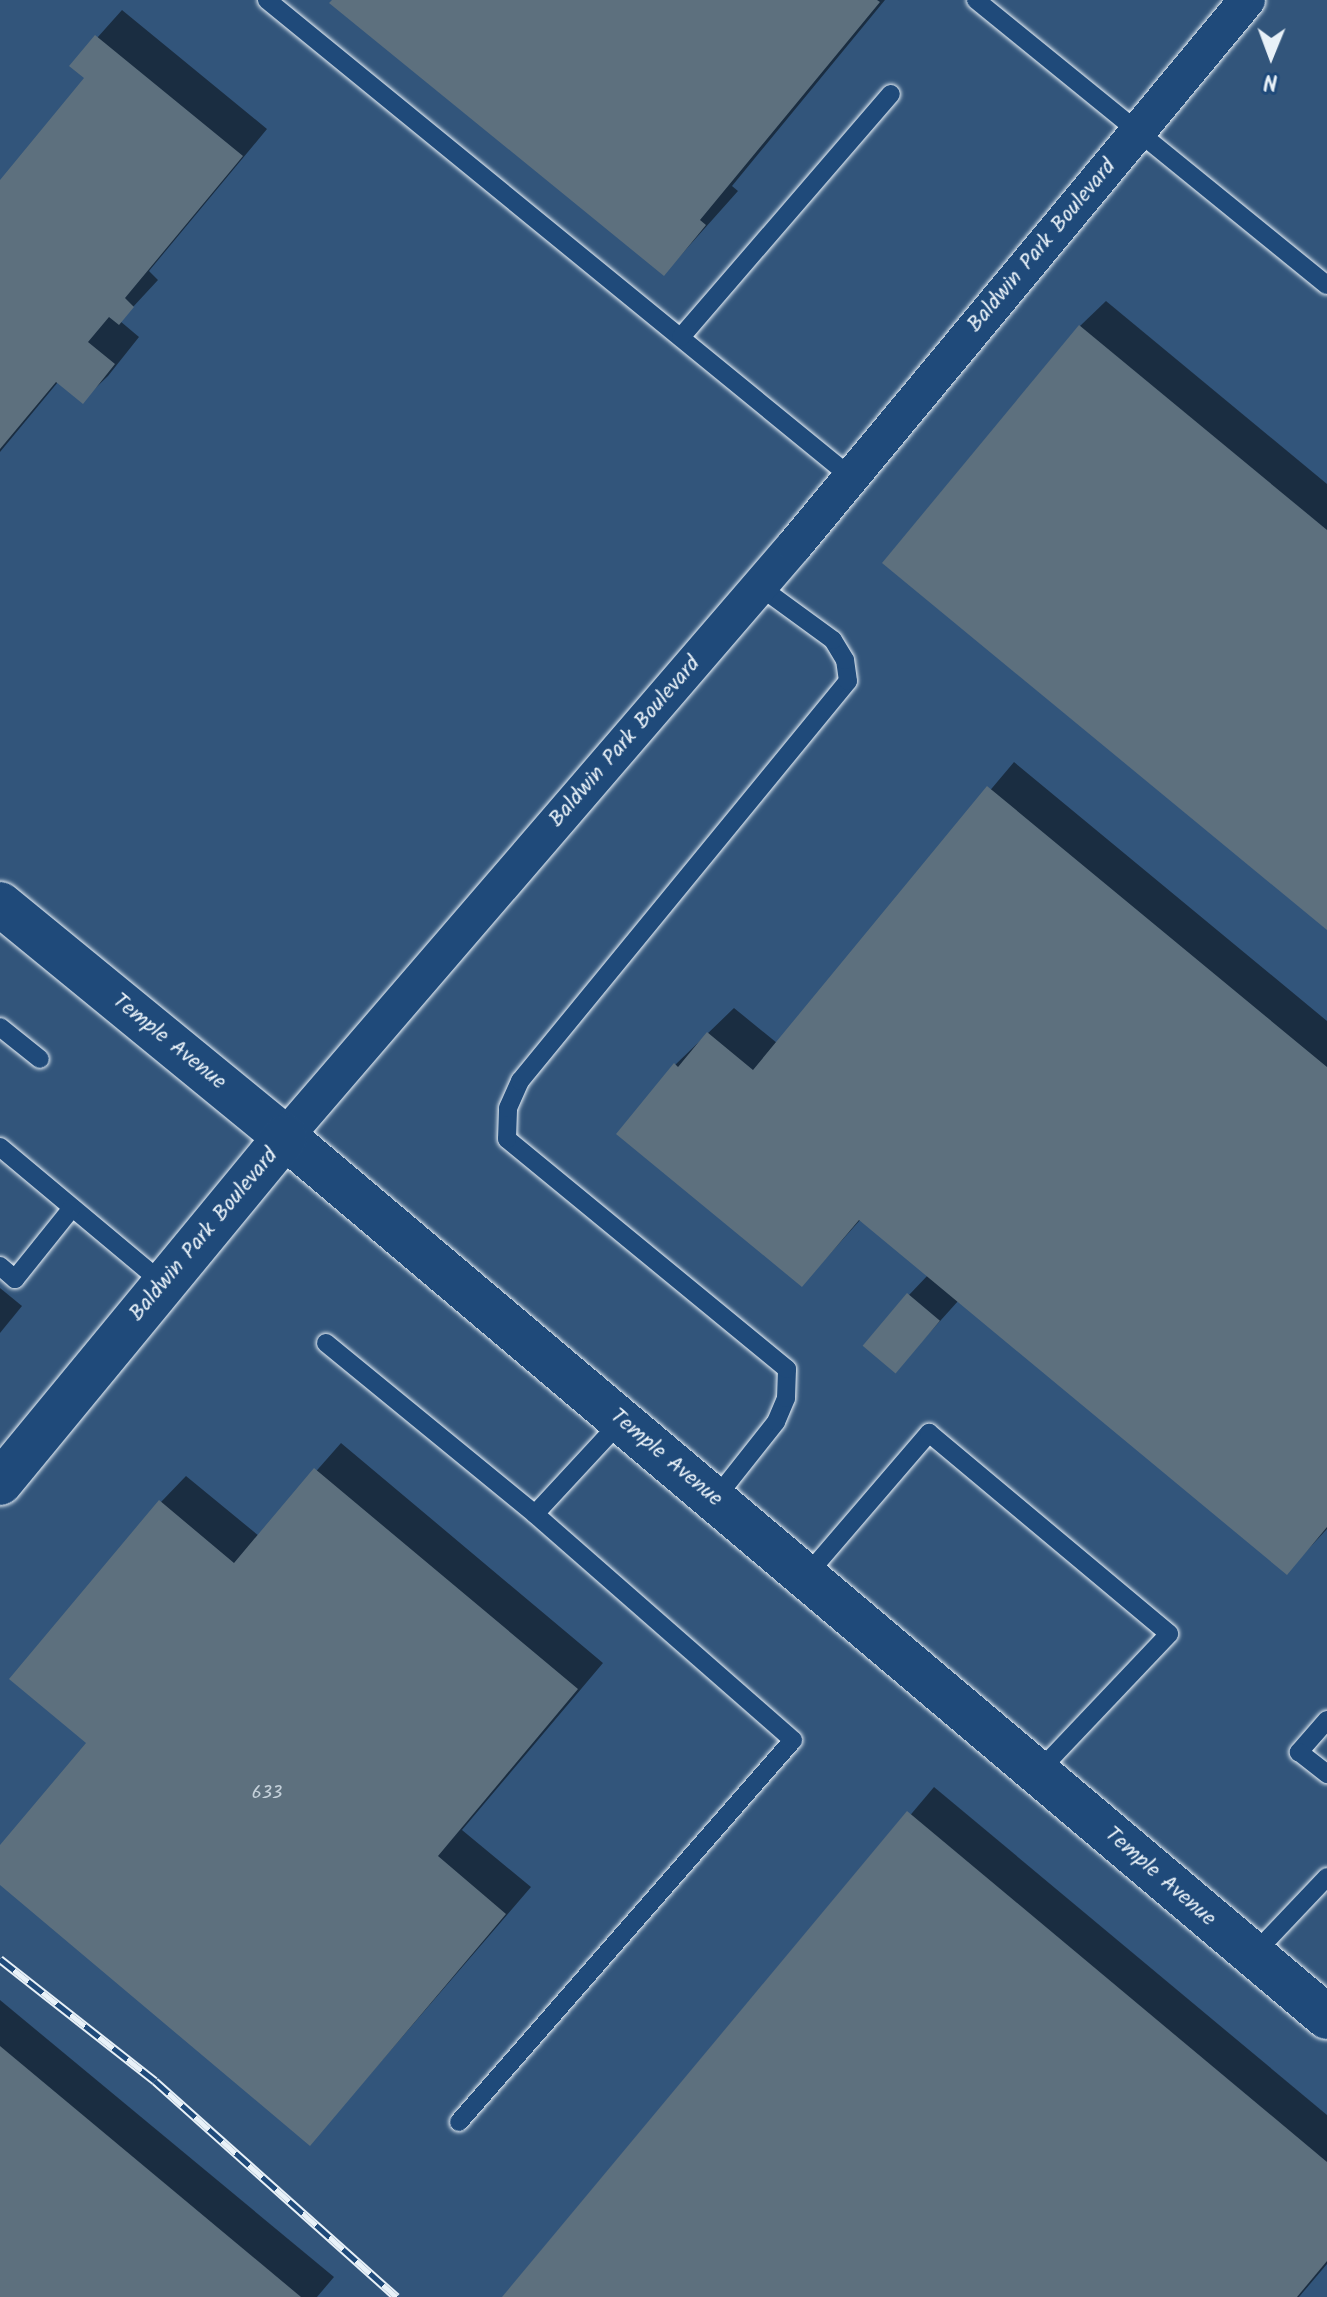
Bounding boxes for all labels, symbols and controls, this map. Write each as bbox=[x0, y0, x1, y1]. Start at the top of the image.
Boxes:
north arrow bbox=[1231, 16, 1311, 96]
text: N bbox=[1263, 63, 1278, 98]
street label: Baldwin Park Boulevard bbox=[962, 154, 1122, 338]
street label: Baldwin Park Boulevard bbox=[544, 651, 706, 833]
street label: Temple Avenue bbox=[107, 988, 231, 1096]
street label: Baldwin Park Boulevard bbox=[124, 1143, 284, 1327]
street label: Temple Avenue bbox=[604, 1403, 728, 1513]
house number: 633 bbox=[252, 1783, 282, 1805]
street label: Temple Avenue bbox=[1099, 1822, 1221, 1932]

